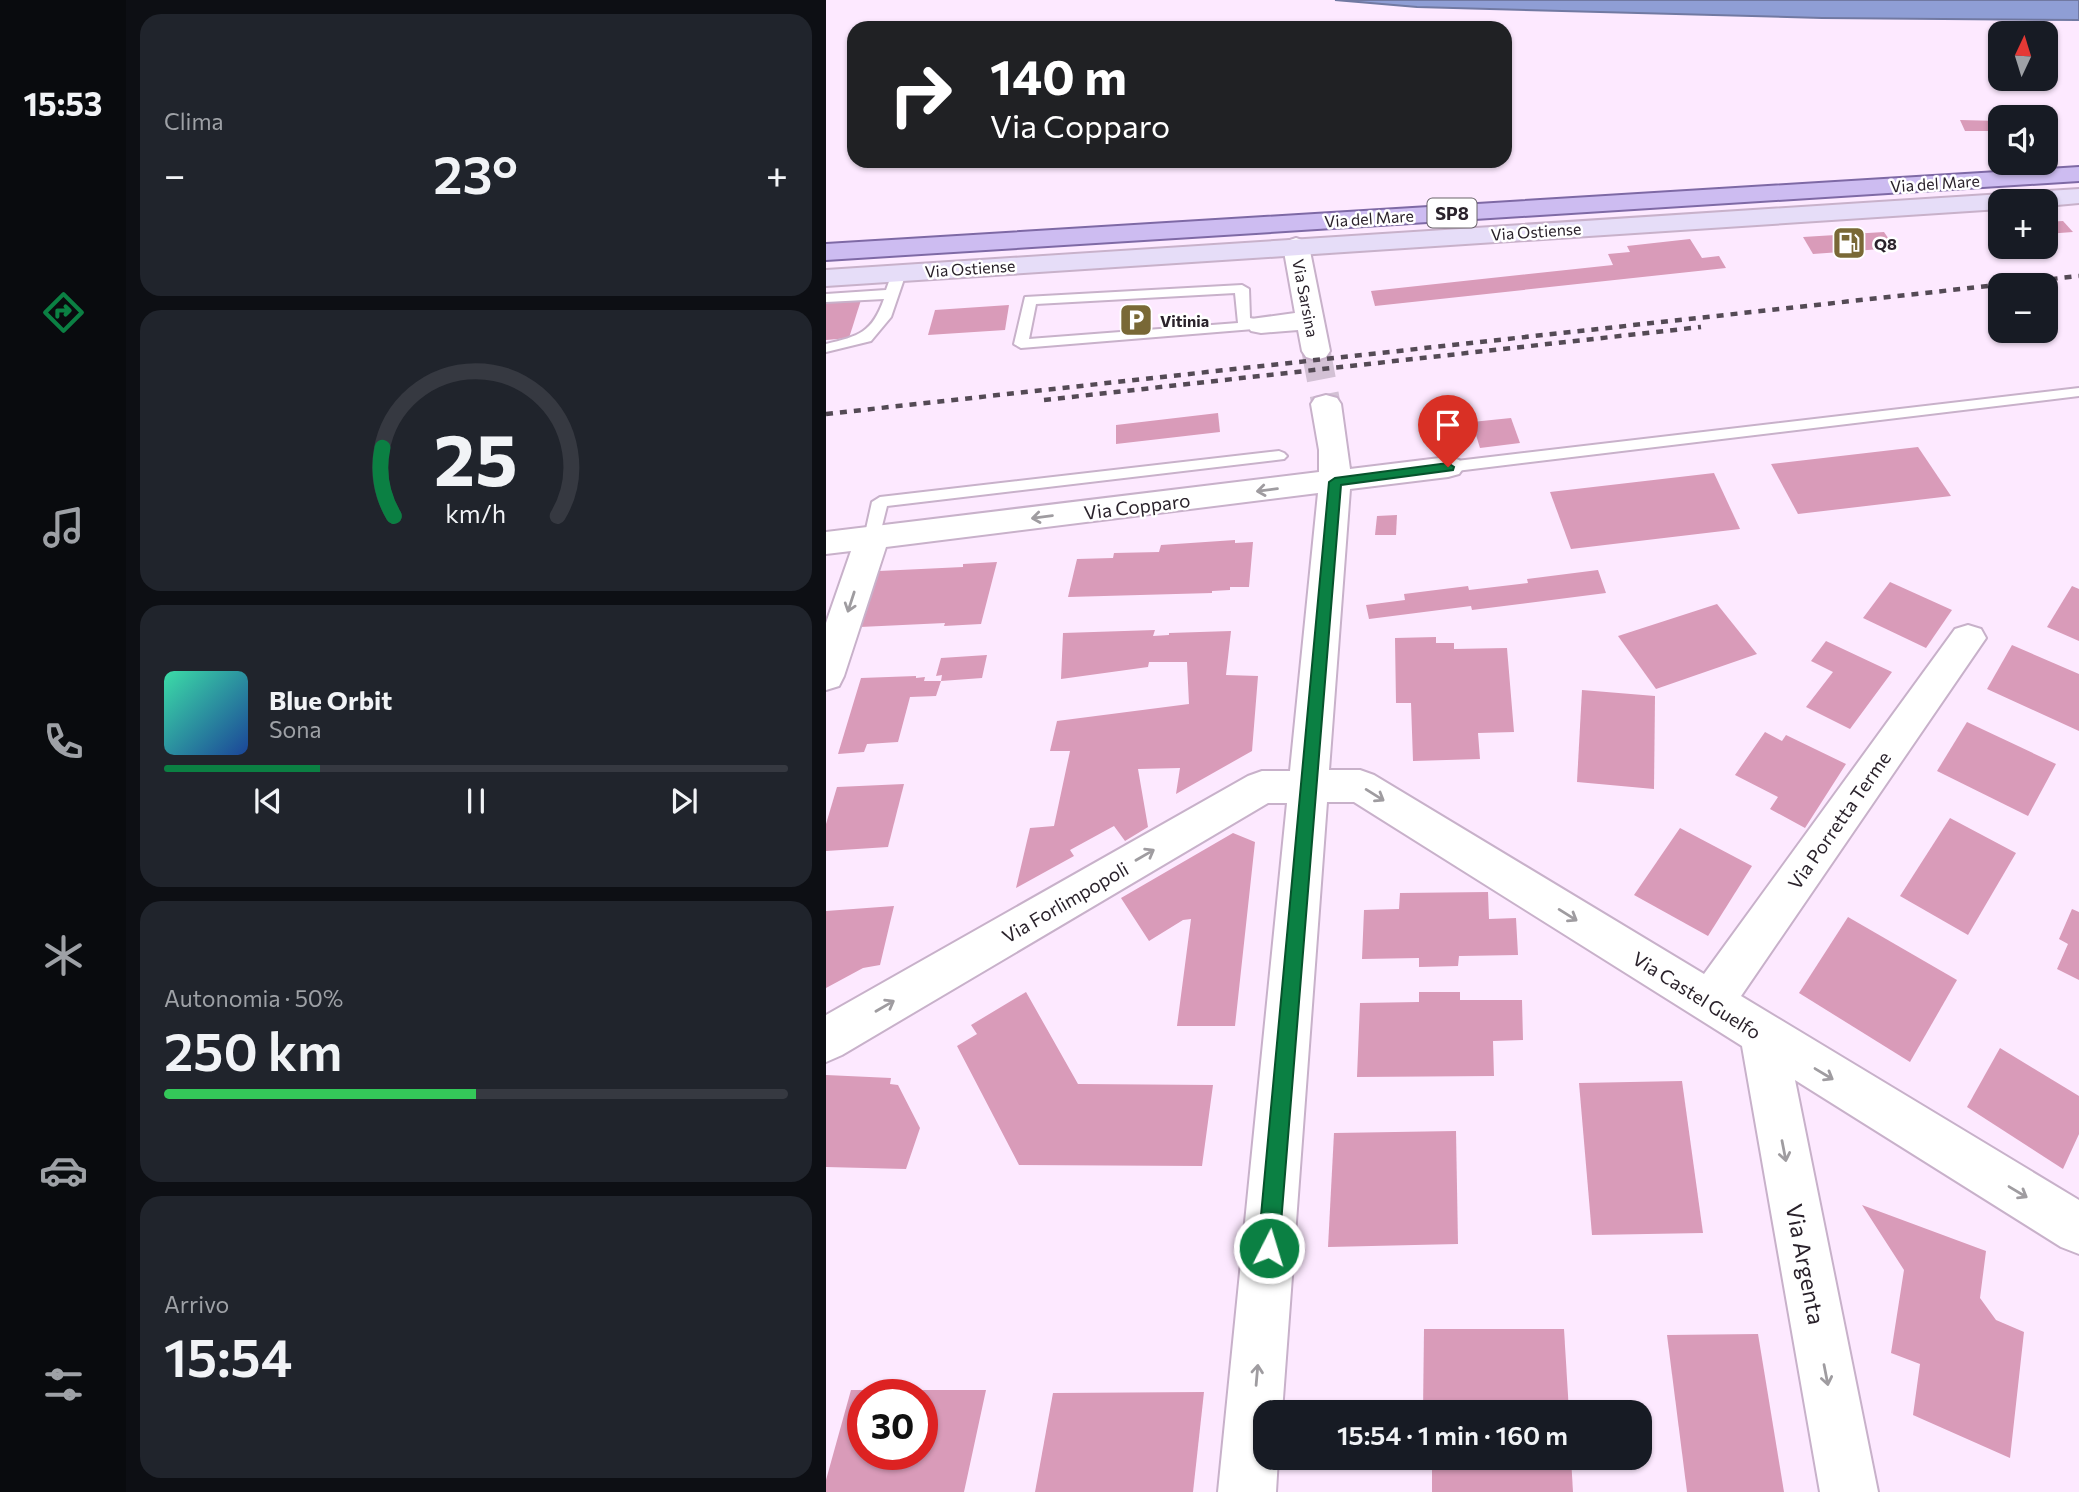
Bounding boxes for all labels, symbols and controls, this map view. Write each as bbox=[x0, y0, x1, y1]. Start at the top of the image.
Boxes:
north arrow bbox=[1988, 21, 2058, 91]
map controls bbox=[1988, 21, 2058, 343]
text: 140 m bbox=[990, 45, 1127, 105]
icon: right bbox=[875, 49, 966, 140]
text: 15:53 bbox=[24, 83, 102, 123]
text: Via Copparo bbox=[990, 105, 1170, 145]
button: sound bbox=[1988, 105, 2058, 175]
text: Clima bbox=[164, 107, 224, 135]
text: 23° bbox=[433, 141, 518, 205]
text: − bbox=[164, 150, 186, 197]
text: + bbox=[766, 150, 788, 197]
street label: Via del Mare bbox=[1890, 170, 1980, 196]
button: + bbox=[1988, 189, 2058, 259]
road number: SP8 bbox=[1428, 198, 1476, 228]
street label: Via del Mare bbox=[1324, 205, 1414, 231]
street label: Via Ostiense bbox=[1490, 218, 1582, 244]
fuel station icon: Q8 bbox=[1830, 224, 1868, 262]
place label: Q8 bbox=[1874, 234, 1897, 253]
street label: Via Ostiense bbox=[924, 255, 1016, 281]
street label: Via Sarsina bbox=[1289, 257, 1323, 339]
button: − bbox=[1988, 273, 2058, 343]
icon: directions bbox=[39, 288, 88, 337]
parking icon: Vitinia bbox=[1117, 301, 1155, 339]
place label: Vitinia bbox=[1160, 311, 1209, 330]
pin bbox=[1418, 395, 1478, 467]
icon: arrive bbox=[1429, 406, 1467, 444]
text: 25 bbox=[434, 413, 518, 502]
one-way arrow bbox=[1257, 484, 1279, 497]
street label: Via Copparo bbox=[1083, 488, 1191, 524]
text: km/h bbox=[446, 498, 506, 528]
icon: music bbox=[39, 503, 88, 552]
one-way arrow bbox=[1031, 511, 1053, 524]
one-way arrow bbox=[844, 591, 856, 613]
text: Blue Orbit bbox=[269, 684, 392, 715]
text: Sona bbox=[269, 715, 321, 743]
icon: phone bbox=[39, 717, 88, 766]
street label: Via Porretta Terme bbox=[1783, 747, 1895, 893]
icon: previous bbox=[249, 782, 287, 820]
icon: pause bbox=[457, 782, 495, 820]
icon: next bbox=[665, 782, 703, 820]
one-way arrow bbox=[1365, 789, 1385, 803]
one-way arrow bbox=[1135, 848, 1155, 862]
street label: Via Forlimpopoli bbox=[998, 857, 1132, 947]
one-way arrow bbox=[1558, 909, 1578, 923]
icon: climate bbox=[39, 931, 88, 980]
street label: Via Castel Guelfo bbox=[1629, 946, 1765, 1044]
text: Autonomia · 50% bbox=[164, 984, 343, 1012]
one-way arrow bbox=[874, 999, 895, 1012]
text: 250 km bbox=[164, 1018, 342, 1082]
one-way arrow bbox=[1814, 1067, 1834, 1081]
one-way arrow bbox=[1778, 1139, 1792, 1162]
icon: car bbox=[39, 1146, 88, 1195]
one-way arrow bbox=[2008, 1186, 2028, 1200]
street label: Via Argenta bbox=[1781, 1201, 1831, 1327]
position arrow bbox=[1232, 1211, 1306, 1285]
text: Arrivo bbox=[164, 1290, 229, 1318]
text: 15:54 bbox=[164, 1324, 292, 1388]
icon: filters bbox=[39, 1360, 88, 1409]
one-way arrow bbox=[1820, 1363, 1834, 1386]
one-way arrow bbox=[1251, 1364, 1264, 1387]
speed limit sign: 30 bbox=[847, 1379, 938, 1470]
text: 15:54 · 1 min · 160 m bbox=[1337, 1419, 1568, 1450]

